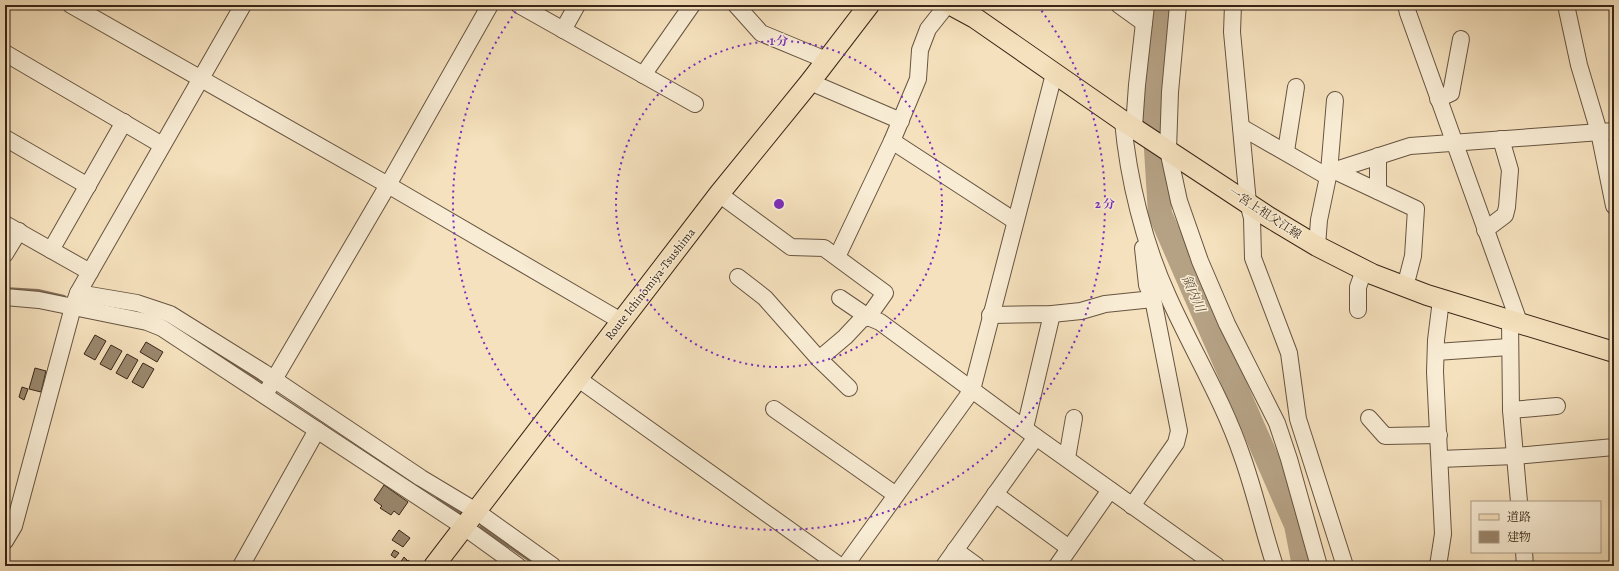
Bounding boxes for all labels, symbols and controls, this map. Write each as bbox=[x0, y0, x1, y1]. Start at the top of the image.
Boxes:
text: 1 分 bbox=[770, 33, 788, 49]
street label: 一宮上祖父江線 bbox=[1225, 183, 1305, 243]
text: 2 分 bbox=[1095, 196, 1115, 212]
centre of rings bbox=[772, 197, 786, 211]
street label: Route Ichinomiya-Tsushima bbox=[601, 224, 699, 343]
water label: 領内川 bbox=[1178, 272, 1210, 316]
legend bbox=[1471, 501, 1601, 553]
text: 道路 bbox=[1507, 509, 1531, 525]
text: 建物 bbox=[1507, 529, 1531, 545]

